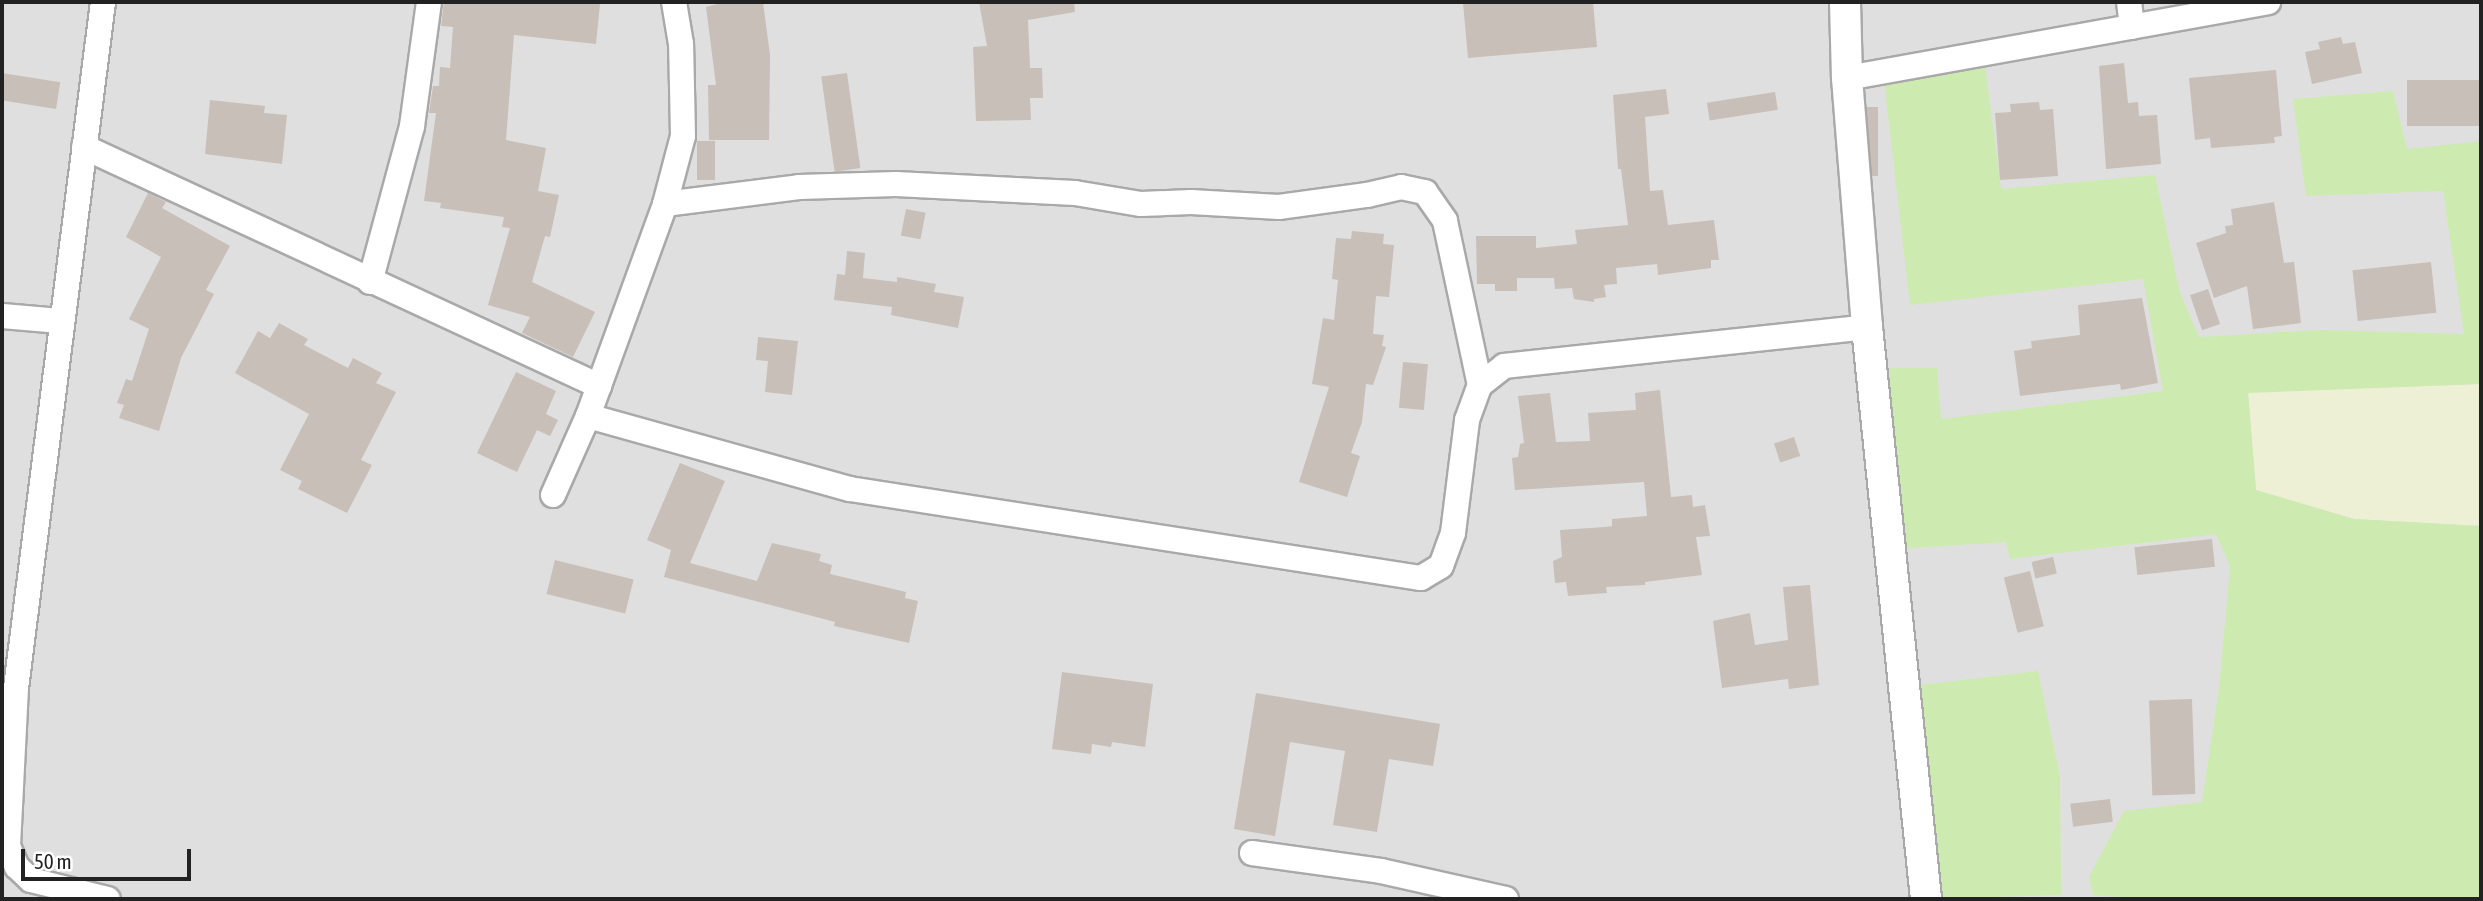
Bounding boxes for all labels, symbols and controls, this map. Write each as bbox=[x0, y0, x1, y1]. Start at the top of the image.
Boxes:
scale bar bbox=[24, 834, 194, 878]
text: 50 m bbox=[34, 849, 72, 873]

